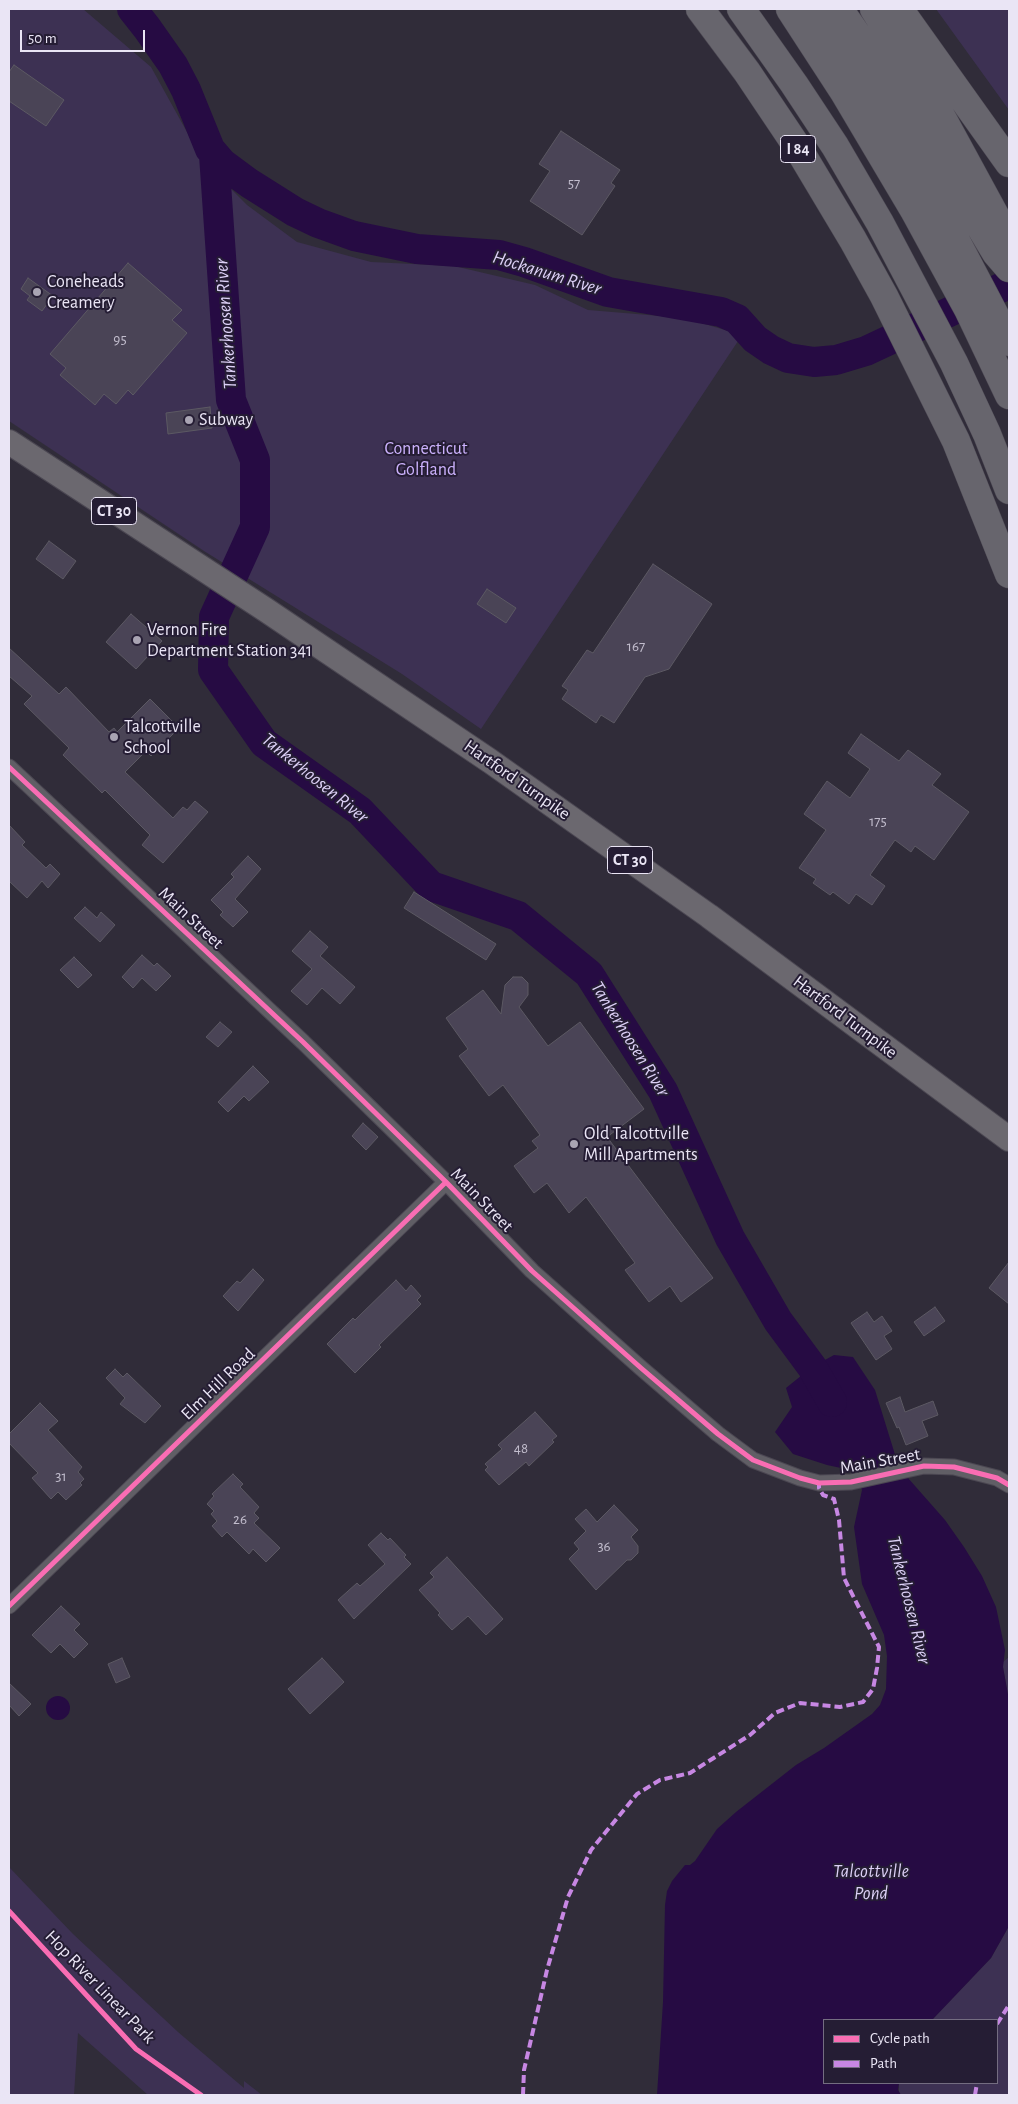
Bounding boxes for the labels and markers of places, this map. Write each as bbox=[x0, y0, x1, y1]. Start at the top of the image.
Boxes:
place label: Coneheads Creamery bbox=[47, 271, 124, 314]
marker: Coneheads Creamery bbox=[31, 286, 43, 298]
place label: Subway bbox=[199, 409, 253, 431]
marker: Subway bbox=[183, 414, 195, 426]
place label: Vernon Fire Department Station 341 bbox=[147, 619, 312, 662]
marker: Vernon Fire Department Station 341 bbox=[131, 634, 143, 646]
place label: Talcottville School bbox=[124, 716, 201, 759]
marker: Talcottville School bbox=[108, 731, 120, 743]
place label: Old Talcottville Mill Apartments bbox=[584, 1123, 698, 1166]
marker: Old Talcottville Mill Apartments bbox=[568, 1138, 580, 1150]

